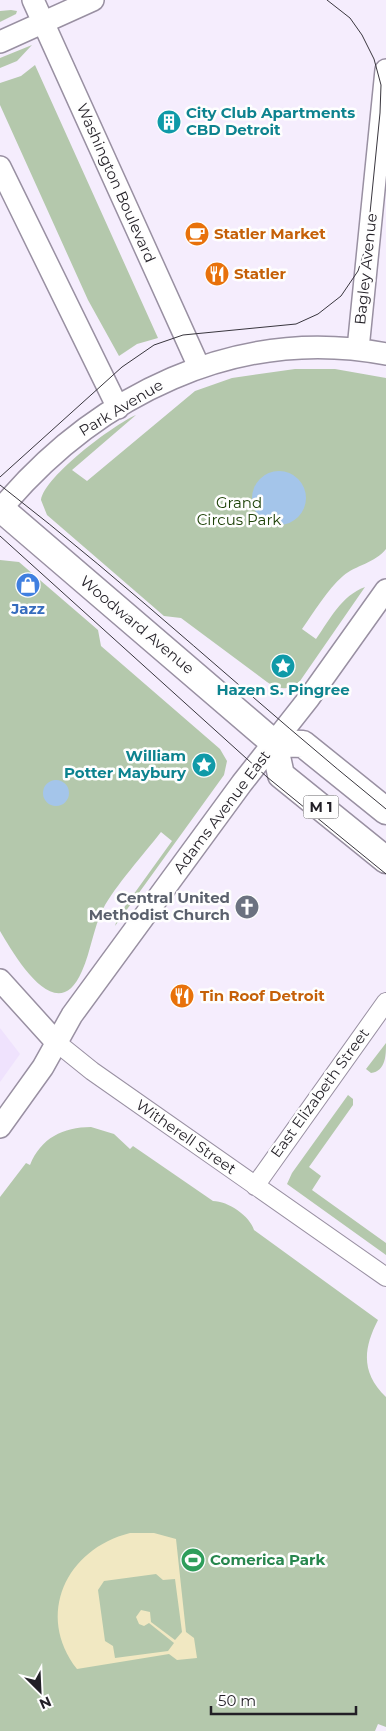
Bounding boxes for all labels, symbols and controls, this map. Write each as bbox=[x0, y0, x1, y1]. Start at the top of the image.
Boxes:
street label: Washington Boulevard bbox=[73, 100, 160, 265]
place label: City Club Apartments CBD Detroit bbox=[186, 103, 355, 139]
building icon: City Club Apartments CBD Detroit bbox=[156, 109, 182, 135]
street label: Bagley Avenue bbox=[350, 212, 381, 326]
cafe icon: Statler Market bbox=[184, 221, 210, 247]
place label: Statler Market bbox=[214, 224, 326, 243]
restaurant icon: Statler bbox=[204, 261, 230, 287]
place label: Statler bbox=[234, 264, 287, 283]
street label: Park Avenue bbox=[75, 375, 166, 440]
park label: Grand Circus Park bbox=[197, 493, 281, 529]
street label: Woodward Avenue bbox=[76, 571, 198, 678]
shop icon: Jazz bbox=[15, 572, 41, 598]
place label: Jazz bbox=[10, 599, 45, 618]
place icon: Hazen S. Pingree bbox=[270, 653, 296, 679]
place label: Hazen S. Pingree bbox=[216, 680, 350, 699]
place label: William Potter Maybury bbox=[64, 746, 187, 782]
street label: Adams Avenue East bbox=[169, 746, 274, 877]
place icon: William Potter Maybury bbox=[191, 752, 217, 778]
road number: M 1 bbox=[304, 796, 338, 819]
place label: Central United Methodist Church bbox=[89, 888, 230, 924]
church icon: Central United Methodist Church bbox=[234, 894, 260, 920]
restaurant icon: Tin Roof Detroit bbox=[169, 983, 195, 1009]
place label: Tin Roof Detroit bbox=[200, 986, 325, 1005]
street label: East Elizabeth Street bbox=[266, 1024, 373, 1161]
street label: Witherell Street bbox=[133, 1095, 240, 1178]
sports icon: Comerica Park bbox=[180, 1547, 206, 1573]
place label: Comerica Park bbox=[210, 1550, 325, 1569]
north arrow bbox=[15, 1666, 65, 1716]
scale bar bbox=[211, 1684, 356, 1716]
text: 50 m bbox=[218, 1691, 256, 1710]
text: N bbox=[36, 1692, 54, 1713]

